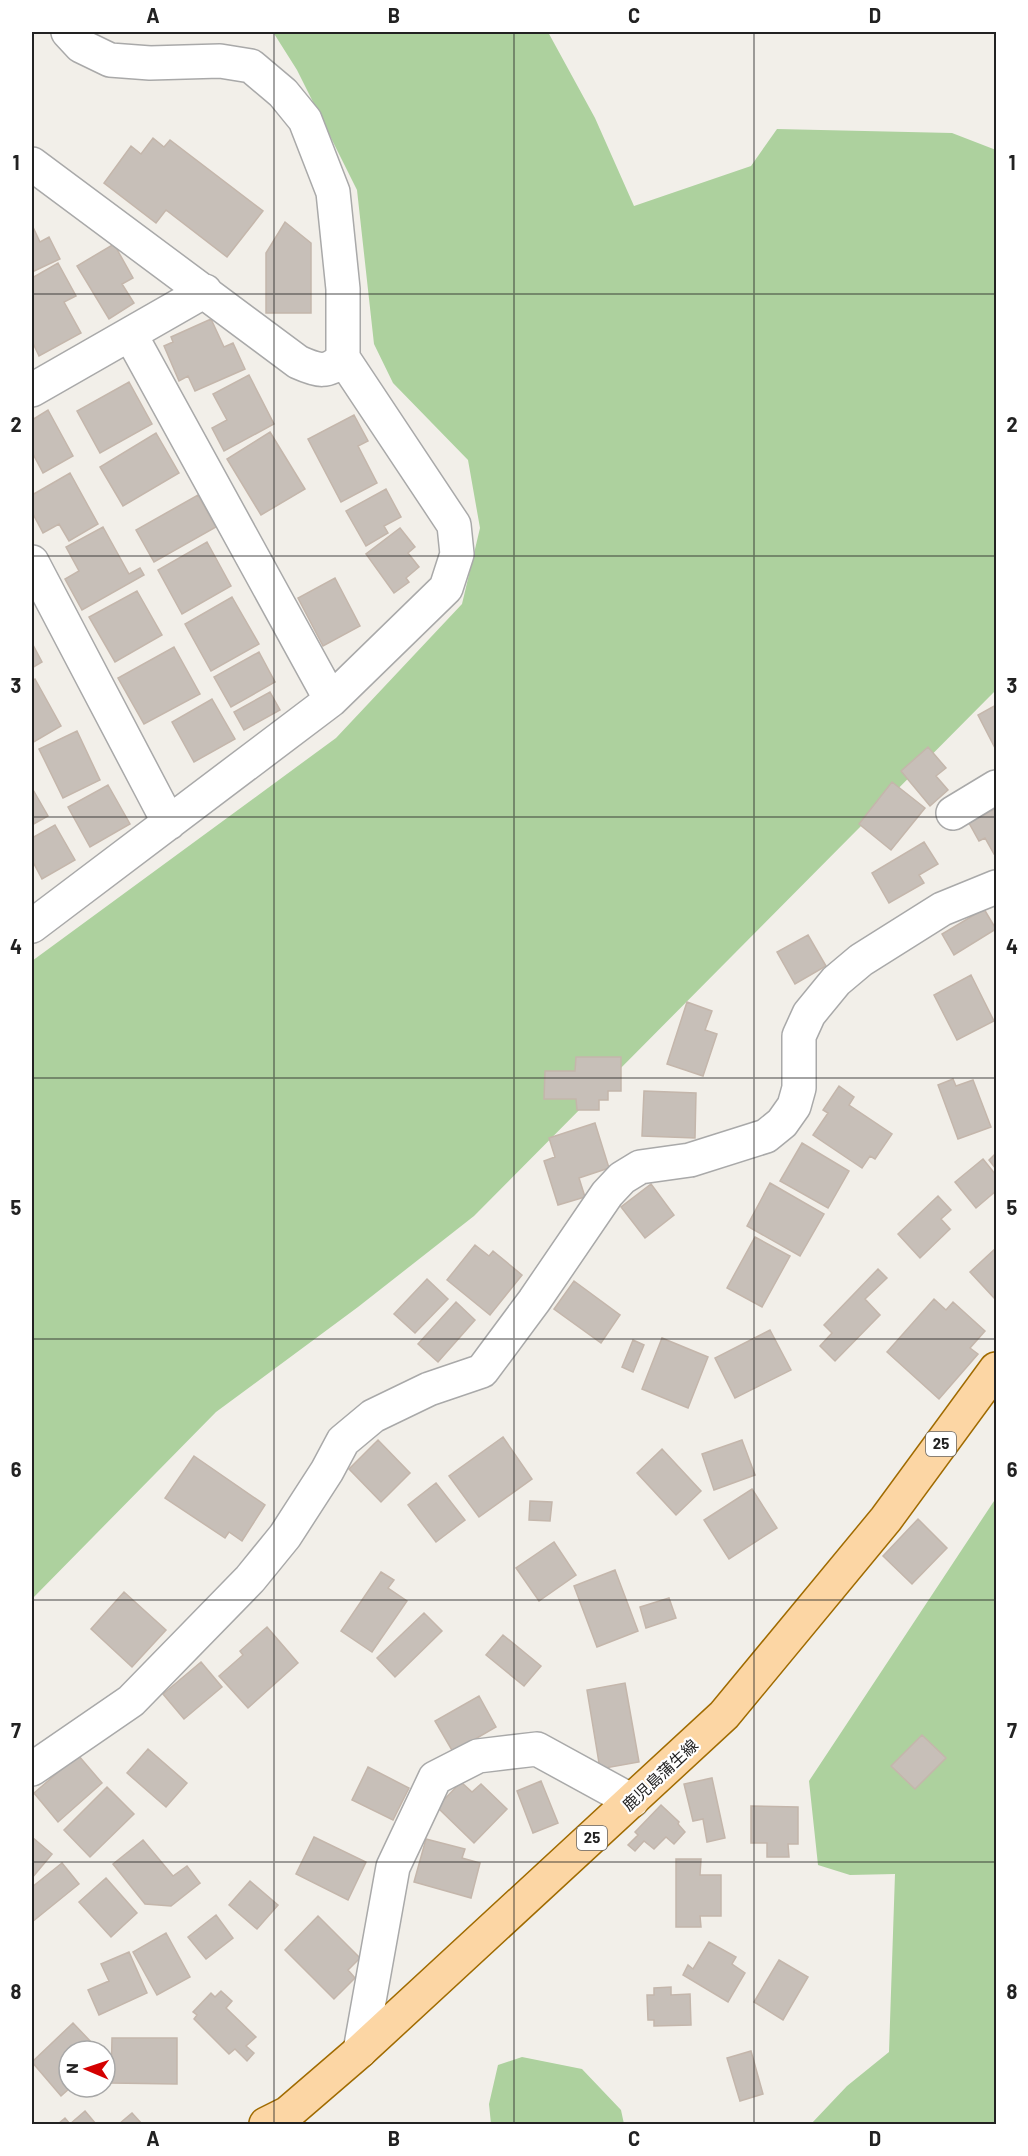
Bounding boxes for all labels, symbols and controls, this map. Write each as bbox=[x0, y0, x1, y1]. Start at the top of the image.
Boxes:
text: A bbox=[146, 3, 160, 27]
text: B bbox=[388, 3, 400, 27]
text: C bbox=[628, 3, 640, 27]
text: D bbox=[869, 3, 881, 27]
text: 1 bbox=[12, 150, 20, 174]
text: 1 bbox=[1008, 150, 1016, 174]
text: 2 bbox=[10, 412, 22, 436]
text: 2 bbox=[1006, 412, 1018, 436]
text: 3 bbox=[11, 673, 21, 697]
text: 3 bbox=[1007, 673, 1017, 697]
text: 4 bbox=[10, 934, 22, 958]
text: 4 bbox=[1006, 934, 1018, 958]
text: 5 bbox=[11, 1195, 22, 1219]
text: 5 bbox=[1007, 1195, 1018, 1219]
road number: 25 bbox=[926, 1432, 956, 1456]
text: 6 bbox=[11, 1457, 22, 1481]
text: 6 bbox=[1007, 1457, 1018, 1481]
text: 7 bbox=[11, 1718, 21, 1742]
text: 7 bbox=[1007, 1718, 1017, 1742]
street label: 鹿児島蒲生線 bbox=[618, 1735, 701, 1814]
road number: 25 bbox=[577, 1826, 607, 1850]
text: 8 bbox=[11, 1979, 22, 2003]
text: 8 bbox=[1007, 1979, 1018, 2003]
north arrow bbox=[57, 2039, 117, 2099]
text: N bbox=[62, 2063, 81, 2074]
text: A bbox=[146, 2126, 160, 2150]
text: B bbox=[388, 2126, 400, 2150]
text: C bbox=[628, 2126, 640, 2150]
text: D bbox=[869, 2126, 881, 2150]

